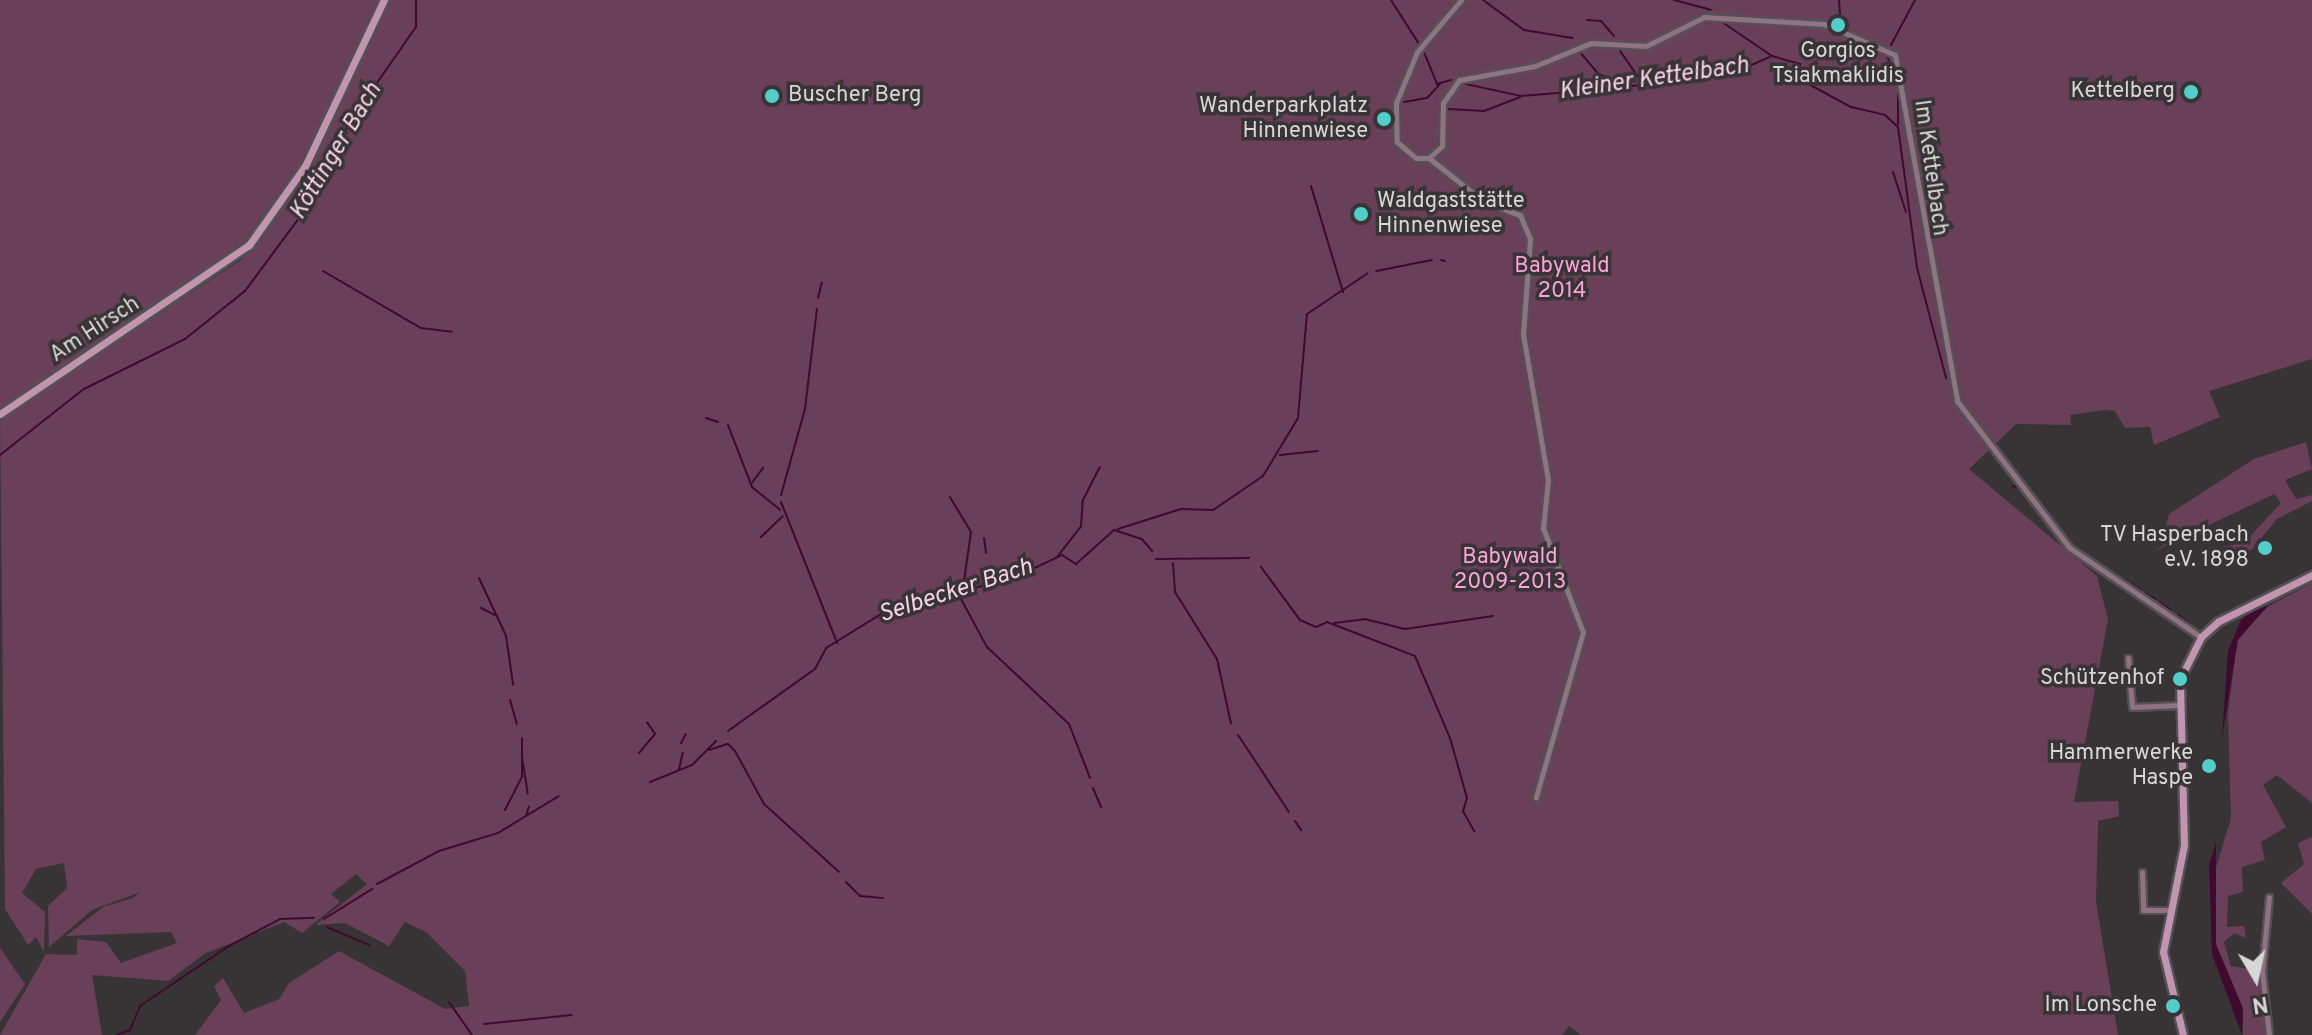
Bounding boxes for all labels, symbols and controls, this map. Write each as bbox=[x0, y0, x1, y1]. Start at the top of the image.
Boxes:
marker: Gorgios Tsiakmaklidis bbox=[1829, 16, 1847, 34]
place label: Gorgios Tsiakmaklidis bbox=[1772, 38, 1904, 90]
water label: Kleiner Kettelbach bbox=[1557, 52, 1751, 108]
water label: Köttinger Bach bbox=[285, 78, 389, 226]
place label: Kettelberg bbox=[2071, 79, 2175, 105]
place label: Buscher Berg bbox=[788, 83, 921, 109]
marker: Kettelberg bbox=[2182, 83, 2200, 101]
marker: Buscher Berg bbox=[763, 87, 781, 105]
place label: Wanderparkplatz Hinnenwiese bbox=[1199, 93, 1368, 144]
street label: Im Kettelbach bbox=[1907, 98, 1953, 238]
marker: Wanderparkplatz Hinnenwiese bbox=[1375, 110, 1393, 128]
place label: Waldgaststätte Hinnenwiese bbox=[1377, 188, 1525, 240]
marker: Waldgaststätte Hinnenwiese bbox=[1352, 205, 1370, 223]
park label: Babywald 2014 bbox=[1514, 253, 1610, 304]
street label: Am Hirsch bbox=[45, 291, 145, 369]
place label: TV Hasperbach e.V. 1898 bbox=[2099, 522, 2249, 574]
marker: TV Hasperbach e.V. 1898 bbox=[2256, 539, 2274, 557]
park label: Babywald 2009-2013 bbox=[1454, 544, 1566, 596]
water label: Selbecker Bach bbox=[876, 554, 1036, 630]
place label: Schützenhof bbox=[2040, 666, 2164, 692]
marker: Schützenhof bbox=[2171, 670, 2189, 688]
place label: Hammerwerke Haspe bbox=[2049, 740, 2193, 792]
marker: Hammerwerke Haspe bbox=[2200, 757, 2218, 775]
north arrow bbox=[2216, 939, 2296, 1019]
text: N bbox=[2250, 989, 2270, 1018]
place label: Im Lonsche bbox=[2044, 993, 2157, 1019]
marker: Im Lonsche bbox=[2164, 997, 2182, 1015]

